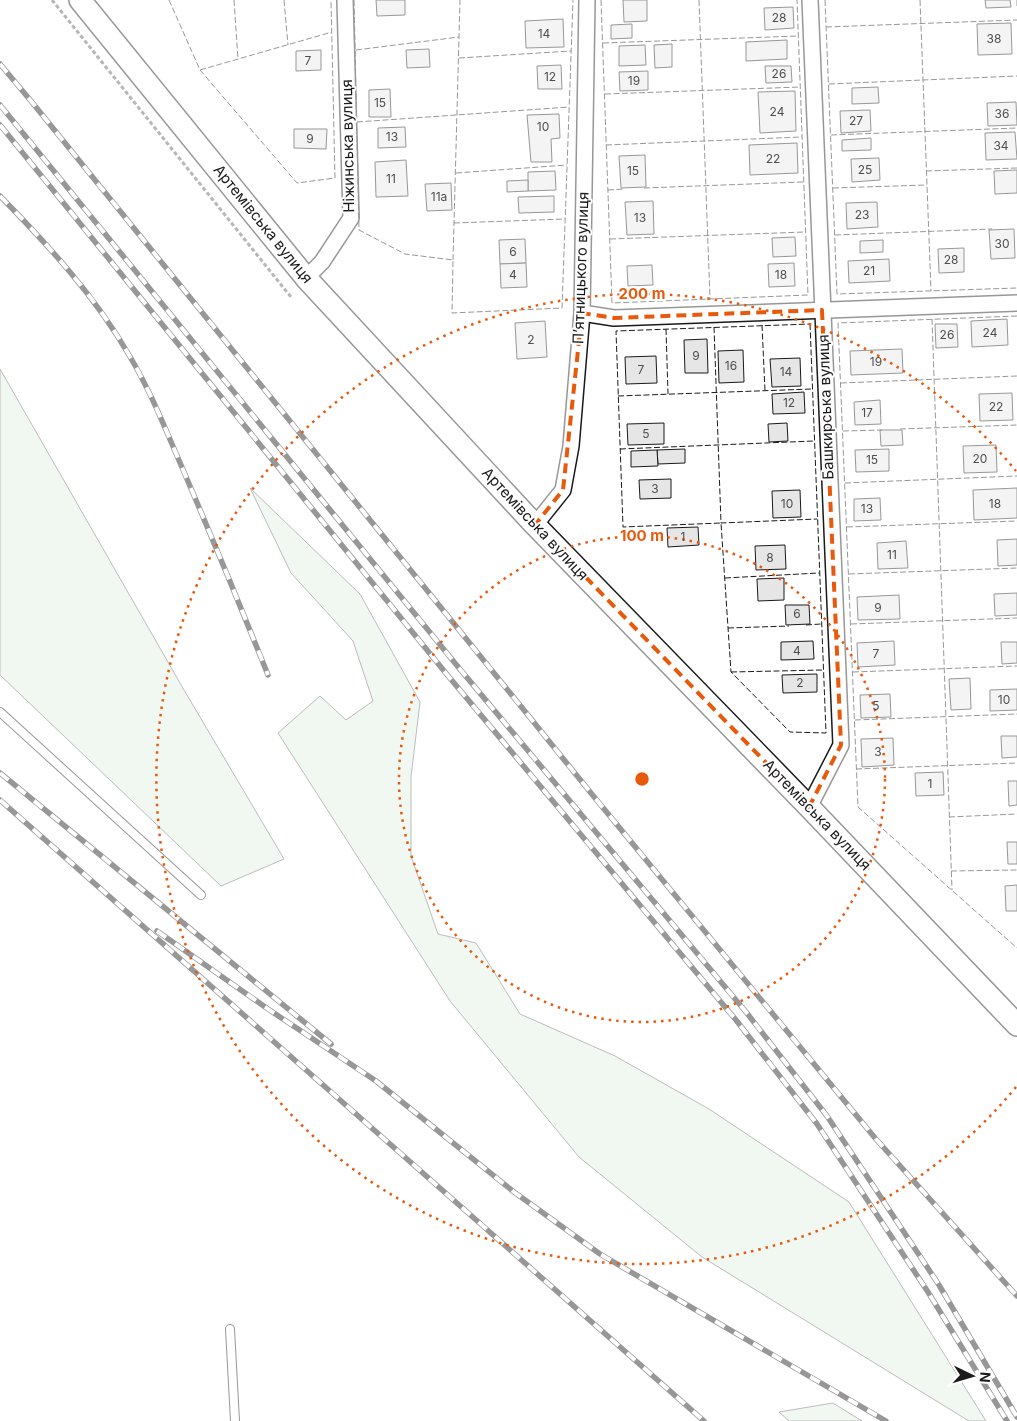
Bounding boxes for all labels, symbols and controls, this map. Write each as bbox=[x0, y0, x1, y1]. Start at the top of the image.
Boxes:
house number: 28 bbox=[772, 10, 786, 25]
house number: 14 bbox=[538, 26, 551, 41]
house number: 38 bbox=[987, 31, 1001, 46]
house number: 7 bbox=[305, 53, 312, 68]
house number: 26 bbox=[772, 66, 786, 81]
house number: 12 bbox=[544, 69, 556, 84]
house number: 19 bbox=[628, 73, 640, 88]
street label: Ніжинська вулиця bbox=[337, 79, 358, 213]
house number: 15 bbox=[374, 95, 386, 110]
house number: 24 bbox=[770, 104, 785, 119]
house number: 36 bbox=[995, 106, 1009, 121]
house number: 27 bbox=[849, 113, 863, 128]
house number: 10 bbox=[537, 119, 549, 134]
house number: 13 bbox=[386, 129, 398, 144]
house number: 9 bbox=[306, 131, 314, 146]
house number: 34 bbox=[993, 138, 1009, 153]
house number: 22 bbox=[766, 151, 780, 166]
street label: Артемівська вулиця bbox=[210, 160, 317, 287]
house number: 25 bbox=[858, 162, 872, 177]
house number: 15 bbox=[627, 163, 639, 178]
house number: 11 bbox=[386, 171, 396, 186]
house number: 11а bbox=[431, 189, 447, 204]
street label: П’ятницького вулиця bbox=[568, 191, 593, 344]
house number: 23 bbox=[855, 207, 869, 222]
house number: 13 bbox=[634, 210, 646, 225]
house number: 30 bbox=[995, 236, 1009, 251]
house number: 6 bbox=[509, 244, 517, 259]
house number: 28 bbox=[944, 252, 958, 267]
house number: 21 bbox=[863, 263, 875, 278]
house number: 4 bbox=[509, 267, 517, 282]
house number: 18 bbox=[775, 267, 787, 282]
text: 200 m bbox=[619, 284, 665, 303]
house number: 24 bbox=[983, 325, 998, 340]
house number: 26 bbox=[940, 327, 954, 342]
house number: 2 bbox=[527, 332, 535, 347]
street label: Башкирська вулиця bbox=[813, 334, 838, 480]
house number: 9 bbox=[692, 348, 700, 363]
house number: 19 bbox=[870, 354, 882, 369]
house number: 16 bbox=[725, 358, 737, 373]
house number: 7 bbox=[638, 362, 645, 377]
house number: 14 bbox=[780, 364, 793, 379]
house number: 12 bbox=[783, 395, 795, 410]
house number: 22 bbox=[989, 399, 1003, 414]
house number: 17 bbox=[861, 405, 873, 420]
house number: 5 bbox=[642, 426, 650, 441]
house number: 20 bbox=[973, 451, 987, 466]
house number: 15 bbox=[866, 452, 878, 467]
street label: Артемівська вулиця bbox=[478, 463, 593, 584]
house number: 3 bbox=[651, 481, 659, 496]
house number: 10 bbox=[781, 496, 793, 511]
house number: 18 bbox=[989, 496, 1001, 511]
house number: 13 bbox=[861, 501, 873, 516]
text: 100 m bbox=[620, 526, 664, 545]
house number: 1 bbox=[681, 529, 685, 544]
house number: 11 bbox=[887, 547, 897, 562]
house number: 8 bbox=[766, 550, 774, 565]
house number: 9 bbox=[874, 600, 882, 615]
house number: 6 bbox=[793, 606, 801, 621]
house number: 4 bbox=[793, 643, 801, 658]
house number: 7 bbox=[873, 646, 880, 661]
house number: 2 bbox=[796, 675, 804, 690]
house number: 10 bbox=[998, 692, 1010, 707]
house number: 5 bbox=[872, 698, 880, 713]
house number: 3 bbox=[874, 744, 882, 759]
street label: Артемівська вулиця bbox=[759, 755, 875, 874]
centre of rings bbox=[633, 770, 651, 788]
house number: 1 bbox=[928, 776, 932, 791]
north arrow bbox=[947, 1351, 997, 1401]
text: N bbox=[977, 1371, 994, 1383]

